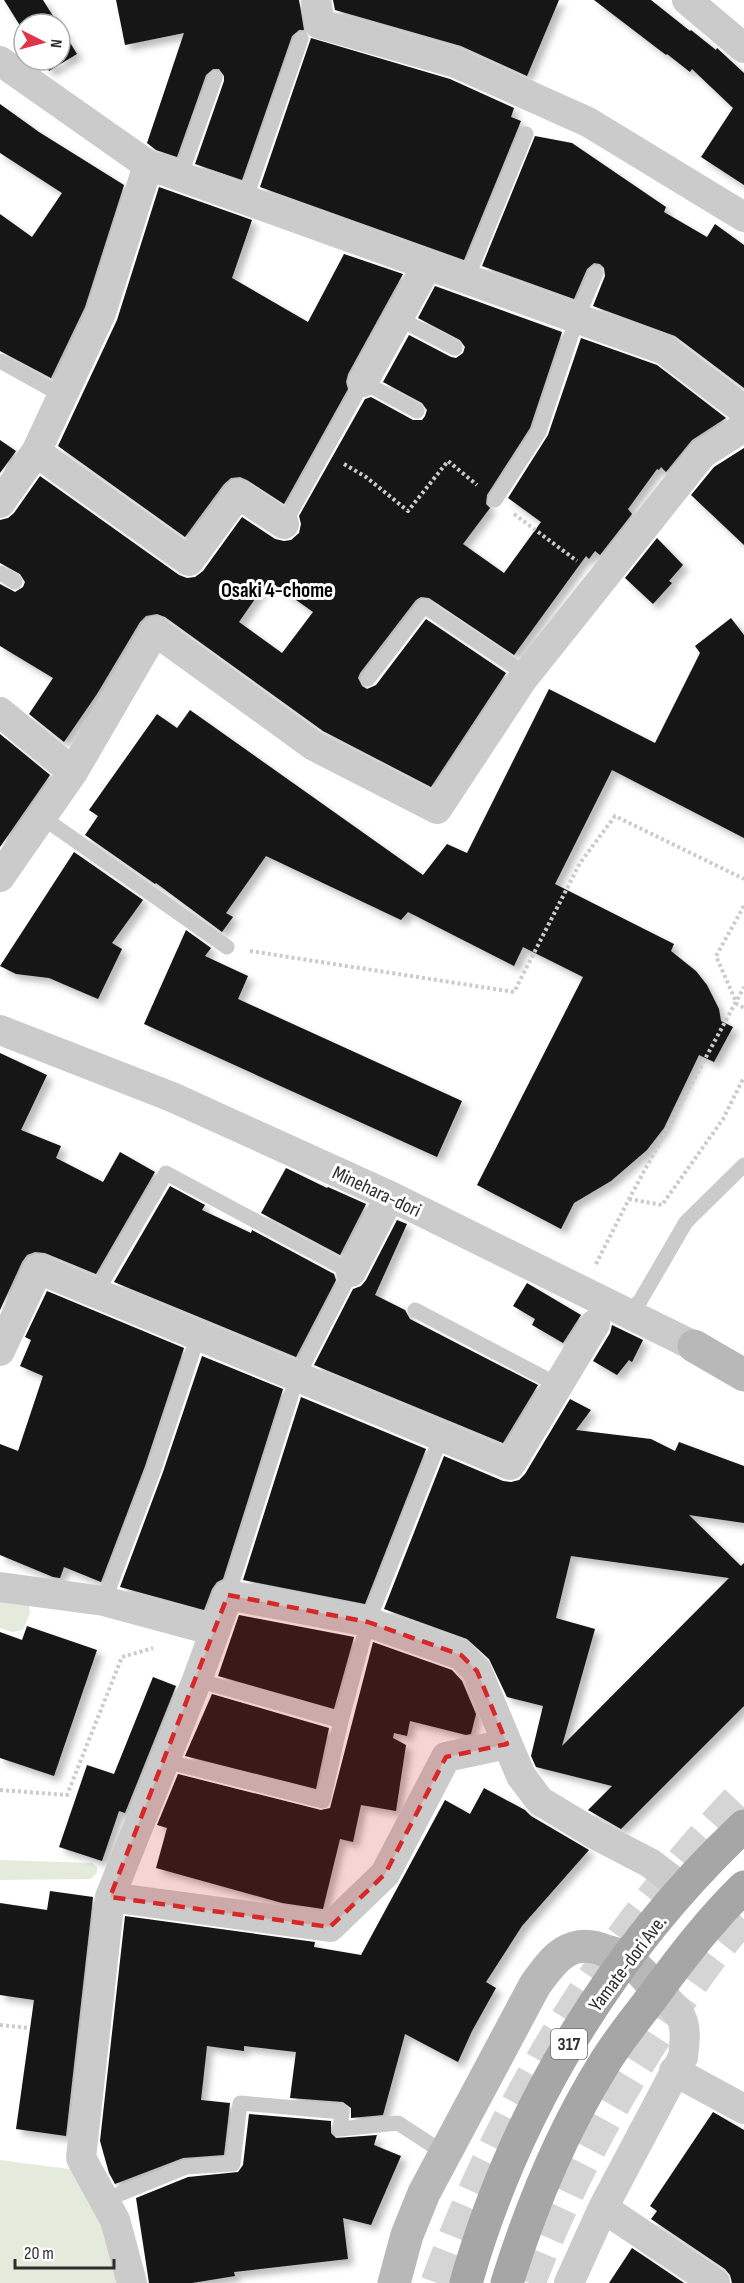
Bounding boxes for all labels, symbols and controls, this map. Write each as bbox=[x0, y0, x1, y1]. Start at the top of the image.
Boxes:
north arrow bbox=[12, 12, 72, 72]
text: N bbox=[46, 38, 65, 49]
district label: Osaki 4-chome bbox=[221, 578, 333, 603]
street label: Minehara-dori bbox=[328, 1161, 425, 1223]
street label: Yamate-dori Ave. bbox=[584, 1911, 672, 2016]
road number: 317 bbox=[551, 2029, 587, 2059]
scale bar bbox=[15, 2232, 114, 2270]
text: 20 m bbox=[24, 2243, 54, 2264]

